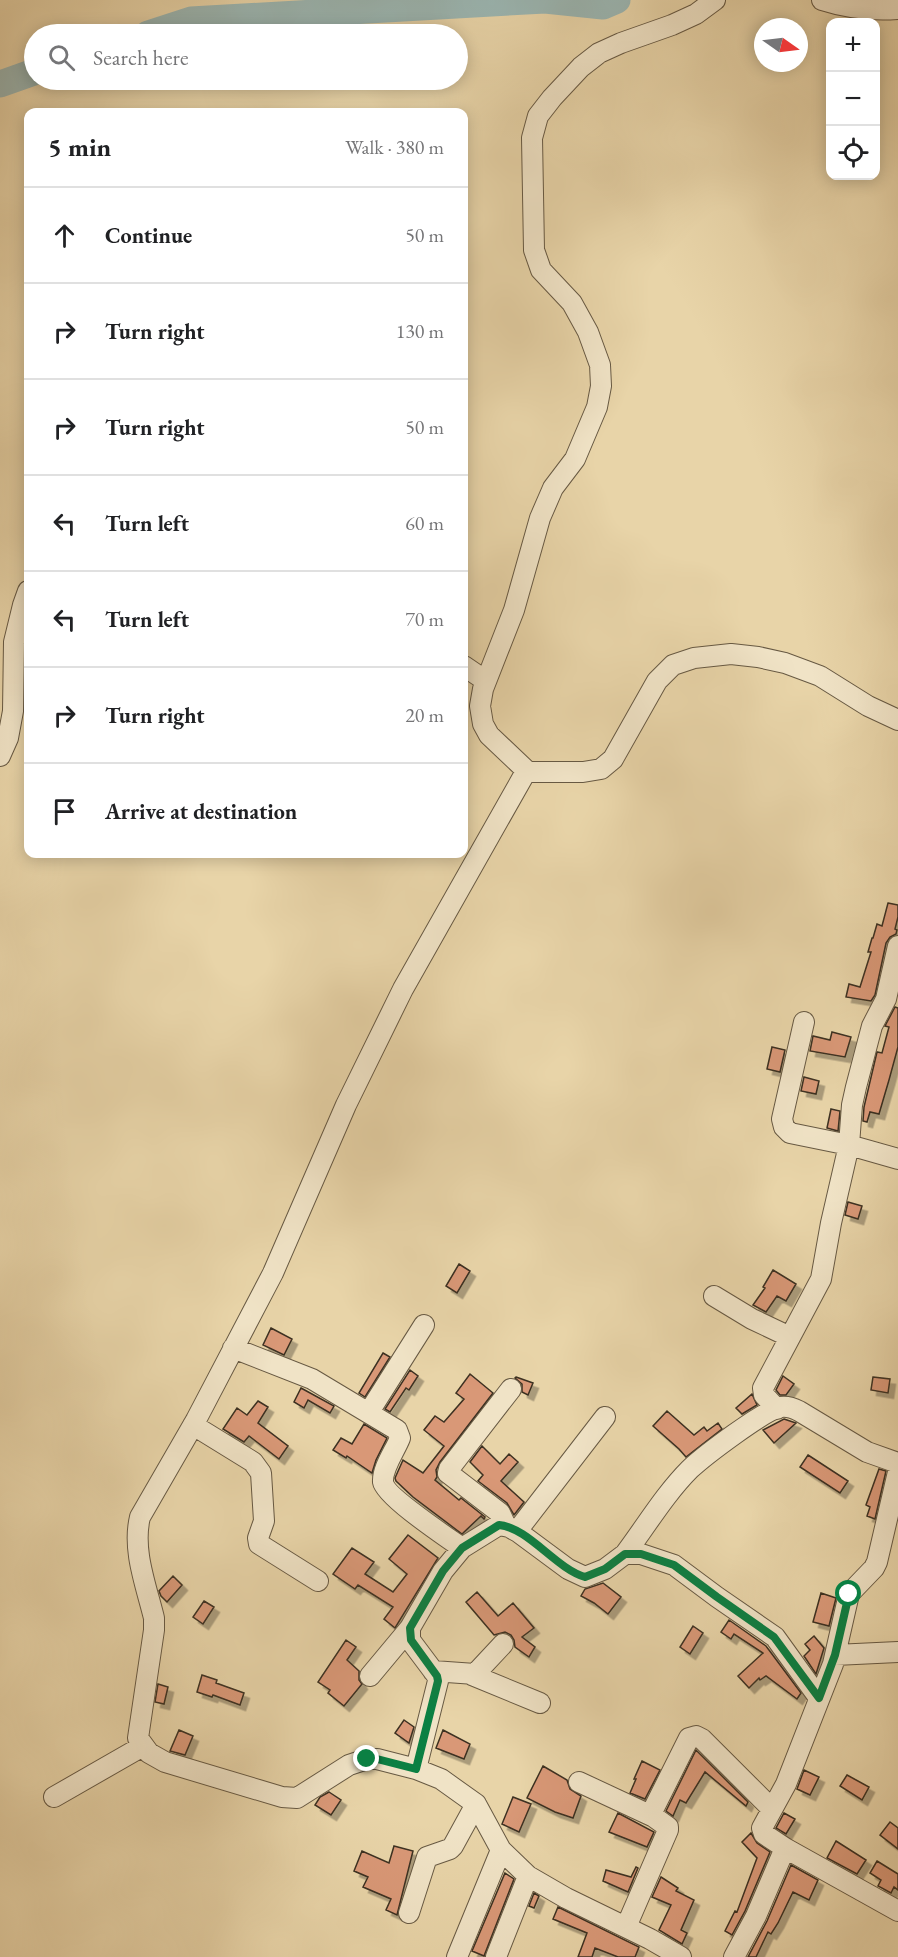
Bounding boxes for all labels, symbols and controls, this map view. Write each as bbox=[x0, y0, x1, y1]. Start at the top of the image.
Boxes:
north arrow bbox=[754, 18, 808, 72]
map controls bbox=[826, 18, 880, 180]
button: + bbox=[826, 18, 880, 72]
search box bbox=[24, 24, 468, 90]
icon: search bbox=[45, 41, 78, 74]
text: Search here bbox=[93, 43, 188, 72]
button: − bbox=[826, 72, 880, 126]
button: locate bbox=[826, 126, 880, 180]
text: 5 min bbox=[48, 130, 111, 164]
text: Walk · 380 m bbox=[345, 134, 444, 160]
icon: ahead bbox=[48, 219, 81, 252]
text: Continue bbox=[105, 221, 192, 250]
text: 50 m bbox=[405, 222, 444, 248]
icon: right bbox=[48, 315, 81, 348]
text: Turn right bbox=[105, 317, 204, 346]
text: 130 m bbox=[396, 318, 444, 344]
icon: right bbox=[48, 411, 81, 444]
text: Turn right bbox=[105, 413, 204, 442]
text: 50 m bbox=[405, 414, 444, 440]
icon: left bbox=[48, 507, 81, 540]
text: Turn left bbox=[105, 509, 189, 538]
text: 60 m bbox=[405, 510, 444, 536]
icon: left bbox=[48, 603, 81, 636]
text: Turn left bbox=[105, 605, 189, 634]
text: 70 m bbox=[405, 606, 444, 632]
icon: right bbox=[48, 699, 81, 732]
text: Turn right bbox=[105, 701, 204, 730]
text: 20 m bbox=[405, 702, 444, 728]
icon: arrive bbox=[48, 795, 81, 828]
text: Arrive at destination bbox=[105, 797, 297, 826]
route start bbox=[835, 1580, 861, 1606]
route end bbox=[353, 1745, 379, 1771]

